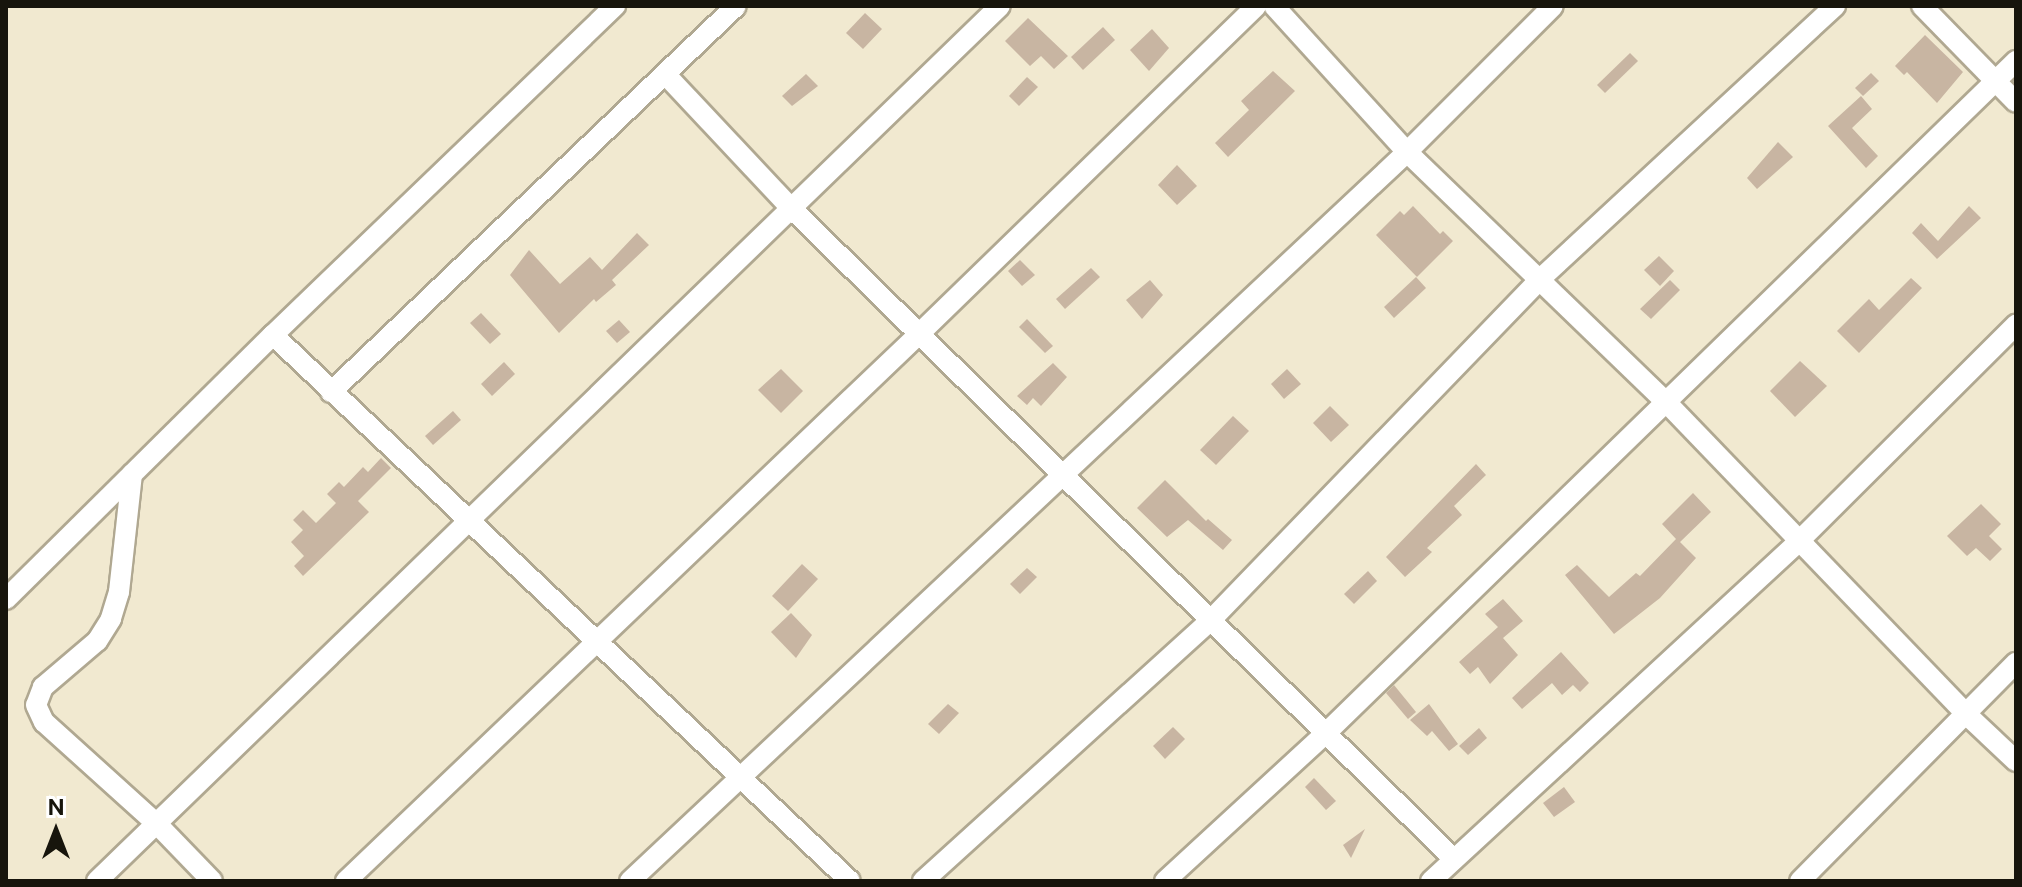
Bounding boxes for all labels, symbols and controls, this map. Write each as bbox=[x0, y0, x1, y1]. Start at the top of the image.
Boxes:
north arrow bbox=[16, 791, 96, 871]
text: N bbox=[47, 794, 65, 820]

